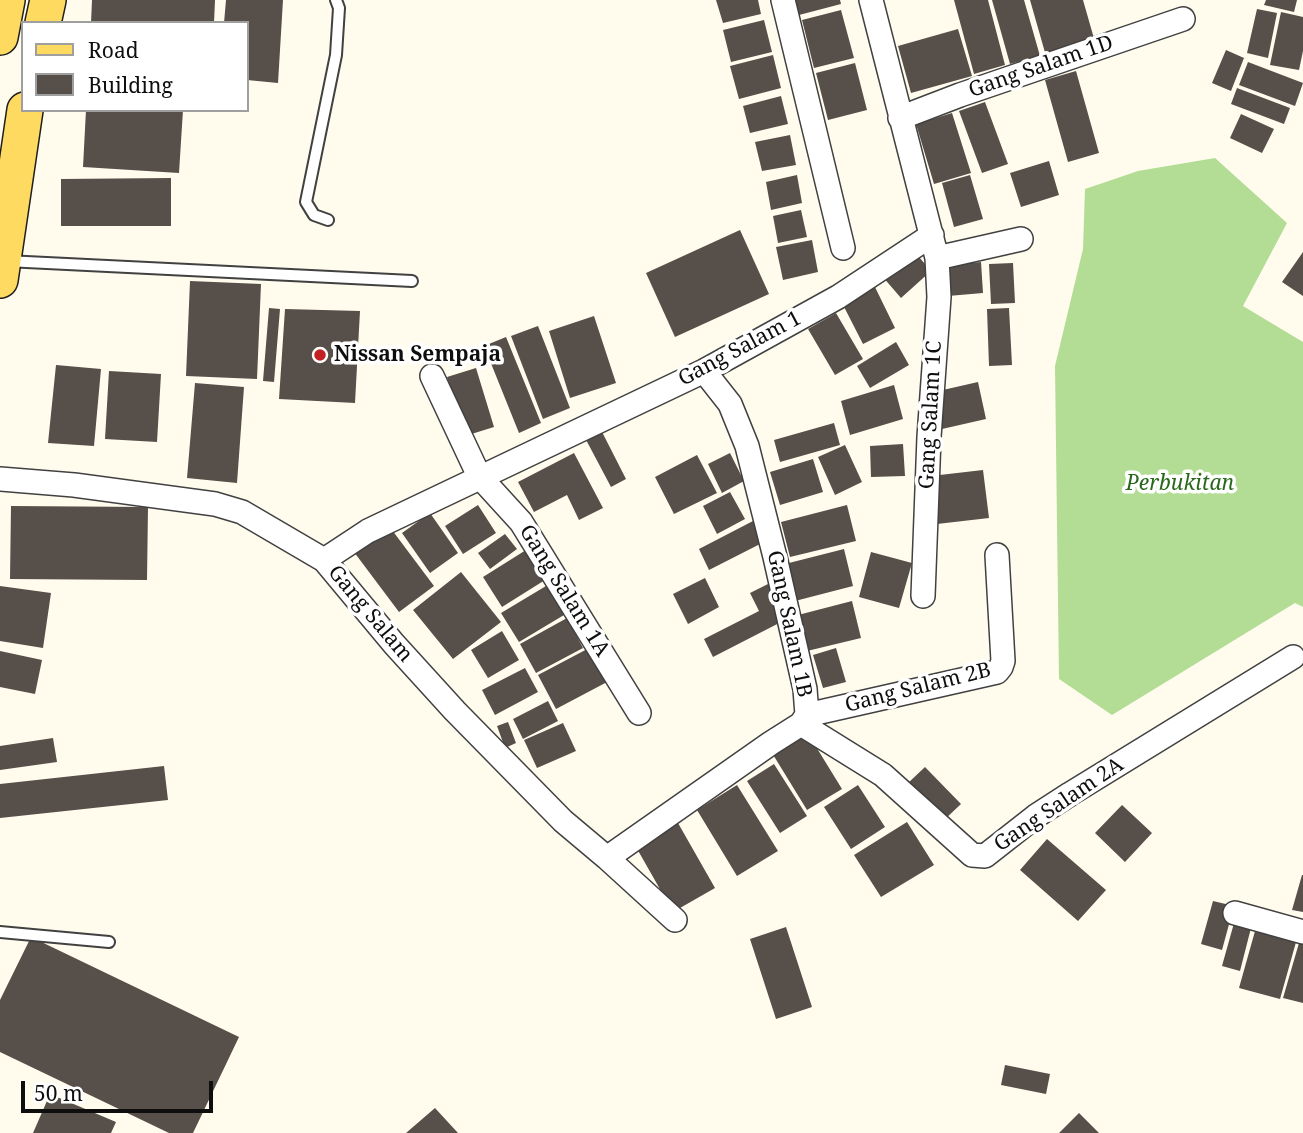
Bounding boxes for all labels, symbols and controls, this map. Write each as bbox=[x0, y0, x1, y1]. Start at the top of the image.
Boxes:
legend bbox=[21, 21, 248, 112]
street label: Gang Salam 1D bbox=[966, 31, 1116, 103]
text: Road bbox=[88, 36, 139, 64]
text: Building bbox=[88, 71, 173, 99]
street label: Gang Salam 1 bbox=[674, 306, 806, 392]
street label: Gang Salam 1C bbox=[915, 340, 947, 490]
place label: Nissan Sempaja bbox=[334, 342, 501, 368]
marker: Nissan Sempaja bbox=[312, 347, 328, 363]
park label: Perbukitan bbox=[1126, 471, 1234, 497]
street label: Gang Salam 1A bbox=[513, 520, 615, 662]
street label: Gang Salam 1B bbox=[761, 548, 817, 700]
street label: Gang Salam bbox=[322, 560, 418, 668]
street label: Gang Salam 2B bbox=[842, 658, 994, 718]
street label: Gang Salam 2A bbox=[990, 752, 1128, 858]
scale bar bbox=[24, 1066, 217, 1110]
text: 50 m bbox=[34, 1079, 83, 1107]

